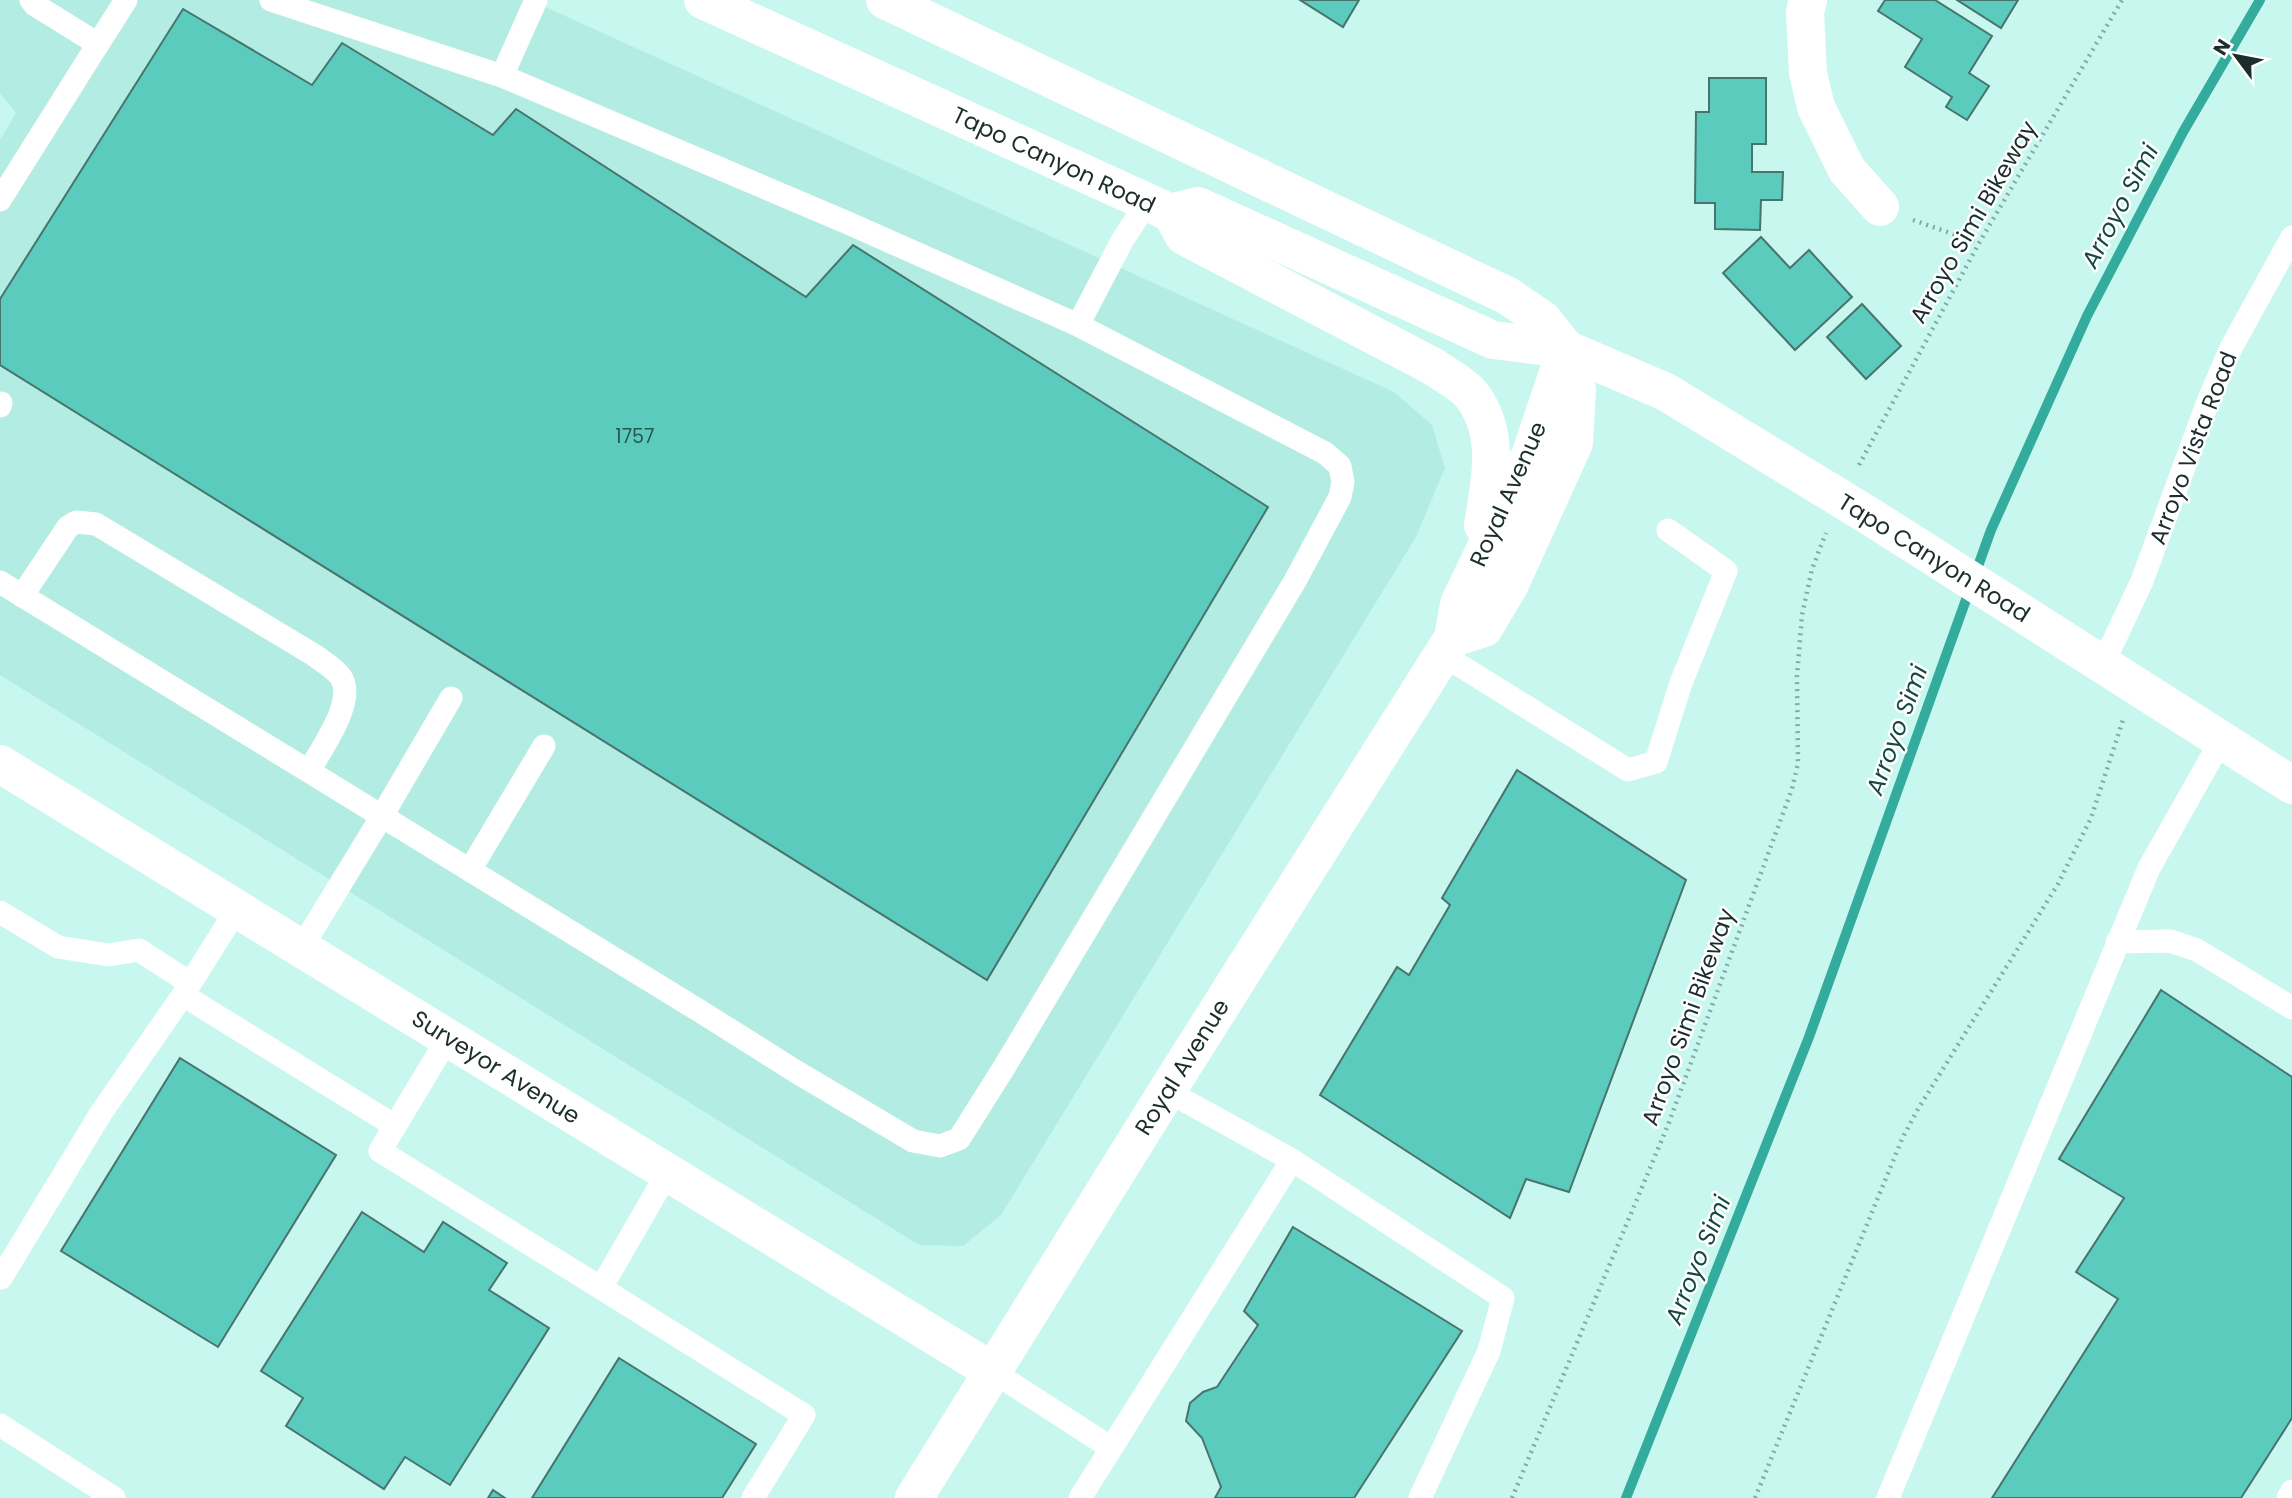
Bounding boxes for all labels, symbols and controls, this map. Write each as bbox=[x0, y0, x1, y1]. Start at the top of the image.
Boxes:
north arrow bbox=[2201, 21, 2271, 91]
text: N bbox=[2207, 34, 2237, 60]
street label: Tapo Canyon Road bbox=[947, 99, 1161, 221]
street label: Arroyo Simi Bikeway bbox=[1902, 115, 2044, 329]
water label: Arroyo Simi bbox=[2073, 137, 2167, 274]
street label: Arroyo Vista Road bbox=[2141, 347, 2245, 549]
street label: Royal Avenue bbox=[1462, 417, 1554, 571]
house number: 1757 bbox=[616, 423, 654, 450]
street label: Tapo Canyon Road bbox=[1832, 486, 2036, 630]
water label: Arroyo Simi bbox=[1857, 659, 1936, 800]
street label: Arroyo Simi Bikeway bbox=[1634, 904, 1742, 1130]
street label: Royal Avenue bbox=[1127, 993, 1237, 1141]
street label: Surveyor Avenue bbox=[406, 1002, 586, 1132]
water label: Arroyo Simi bbox=[1656, 1190, 1739, 1330]

